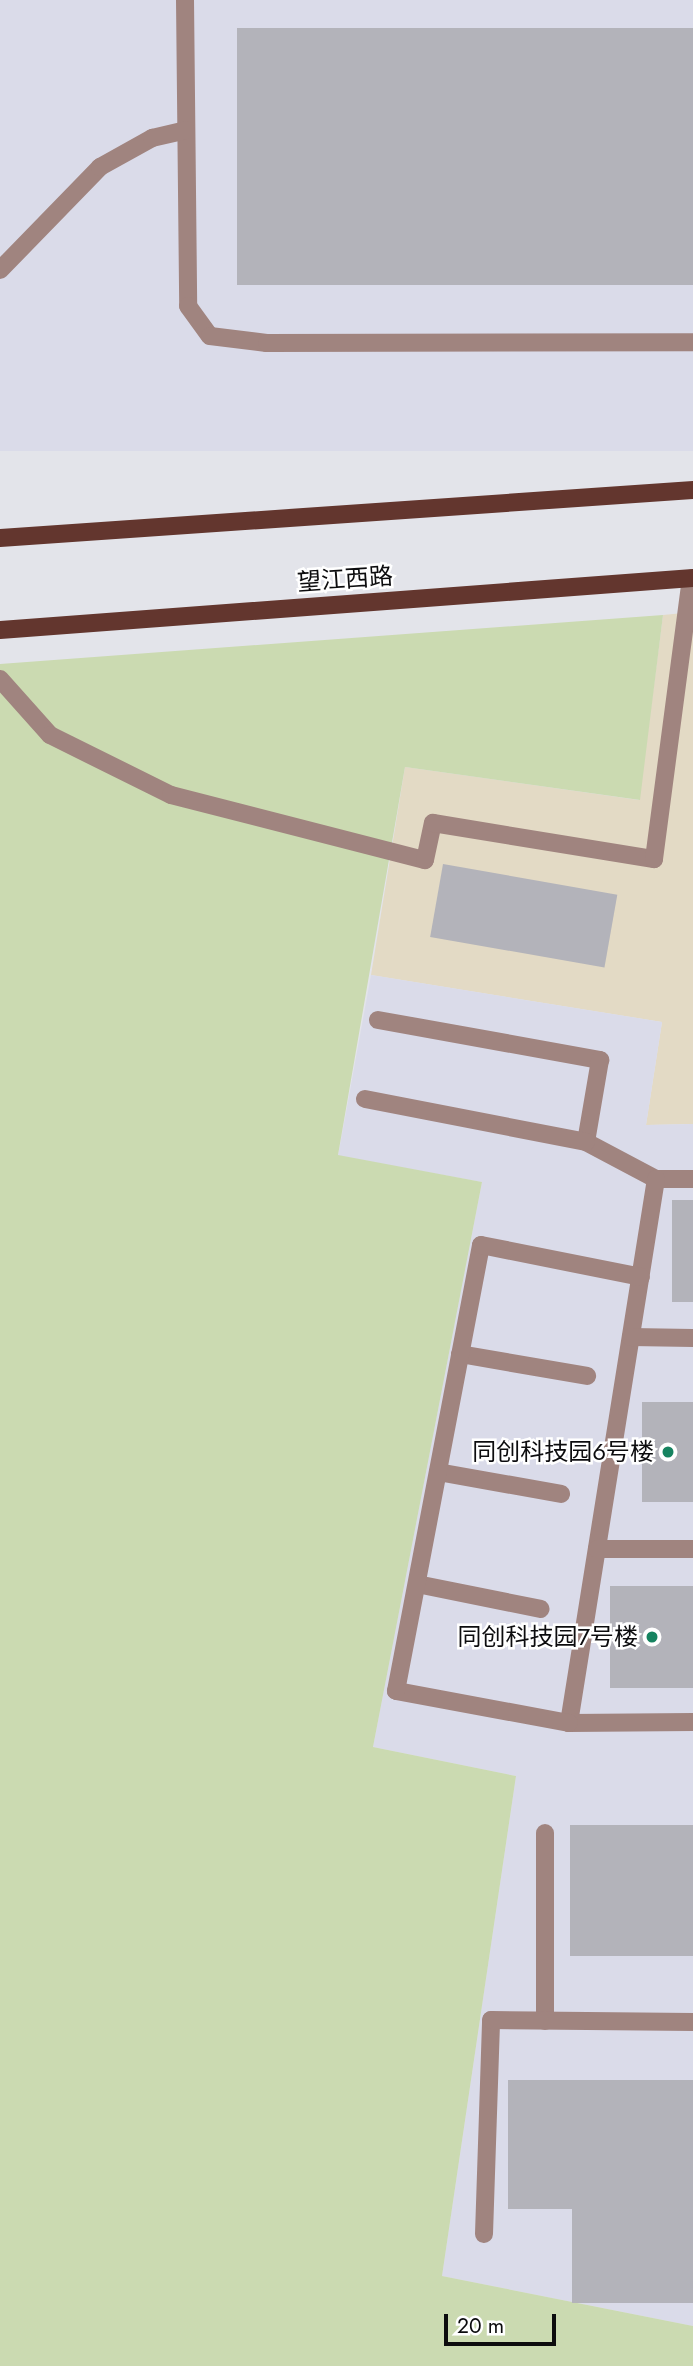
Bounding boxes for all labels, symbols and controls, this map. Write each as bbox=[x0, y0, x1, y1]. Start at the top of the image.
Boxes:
street label: 望江西路 bbox=[296, 561, 394, 597]
place label: 同创科技园6号楼 bbox=[472, 1438, 654, 1466]
marker: 同创科技园6号楼 bbox=[660, 1444, 676, 1460]
place label: 同创科技园7号楼 bbox=[457, 1623, 638, 1651]
marker: 同创科技园7号楼 bbox=[644, 1629, 660, 1645]
scale bar bbox=[448, 2300, 560, 2344]
text: 20 m bbox=[457, 2311, 504, 2341]

